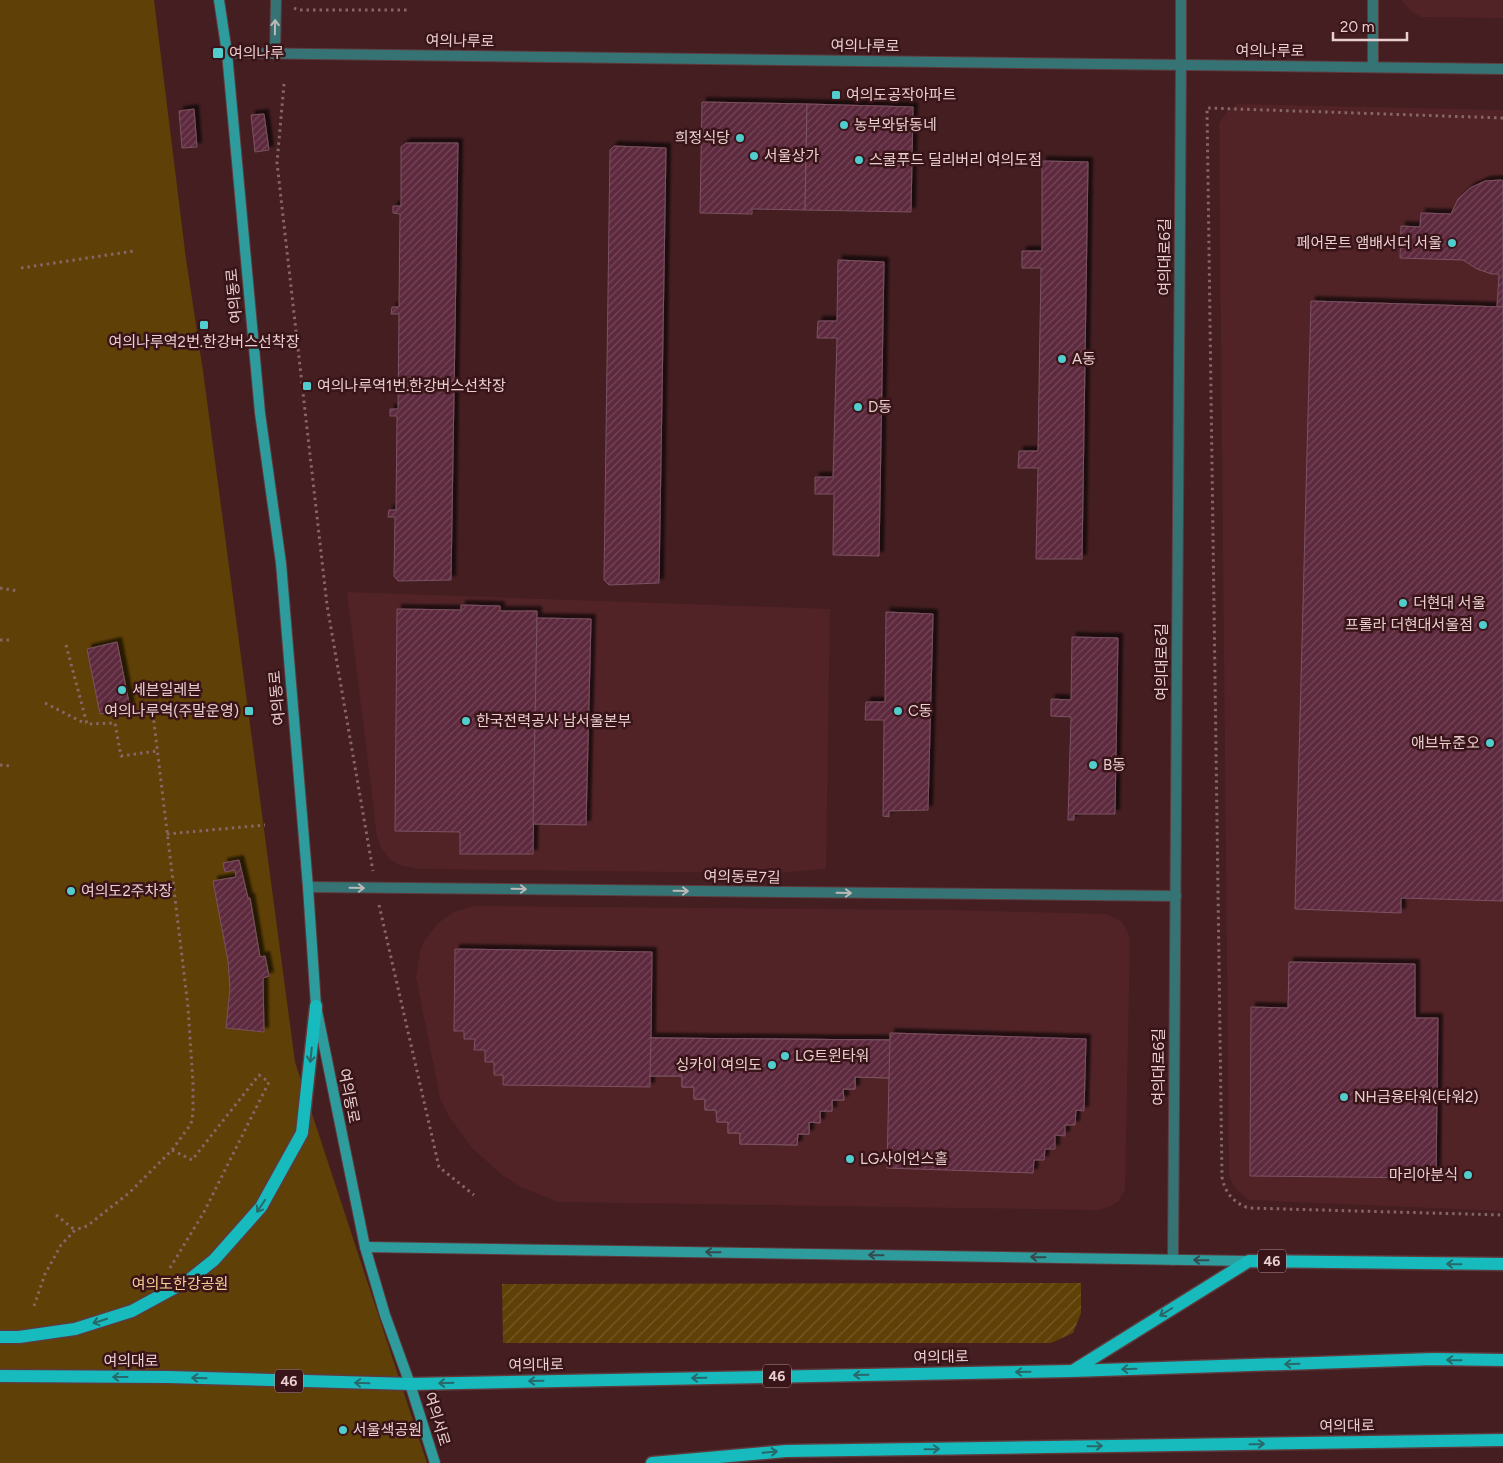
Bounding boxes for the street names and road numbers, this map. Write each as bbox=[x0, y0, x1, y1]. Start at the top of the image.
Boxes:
street label: 여의나루로 bbox=[425, 31, 495, 51]
street label: 여의나루로 bbox=[830, 36, 900, 56]
street label: 여의나루로 bbox=[1235, 42, 1305, 60]
street label: 여의대로6길 bbox=[1156, 218, 1174, 296]
street label: 여의동로 bbox=[223, 268, 245, 324]
street label: 여의대로6길 bbox=[1153, 623, 1171, 701]
street label: 여의동로 bbox=[266, 670, 288, 726]
street label: 여의동로7길 bbox=[703, 867, 781, 887]
street label: 여의대로6길 bbox=[1150, 1028, 1168, 1106]
street label: 여의동로 bbox=[335, 1067, 363, 1125]
road number: 46 bbox=[1258, 1250, 1286, 1272]
street label: 여의대로 bbox=[913, 1348, 969, 1366]
street label: 여의대로 bbox=[103, 1352, 159, 1370]
street label: 여의대로 bbox=[508, 1356, 564, 1374]
road number: 46 bbox=[763, 1364, 791, 1388]
road number: 46 bbox=[275, 1370, 303, 1392]
street label: 여의서로 bbox=[420, 1390, 454, 1448]
street label: 여의대로 bbox=[1319, 1417, 1375, 1435]

